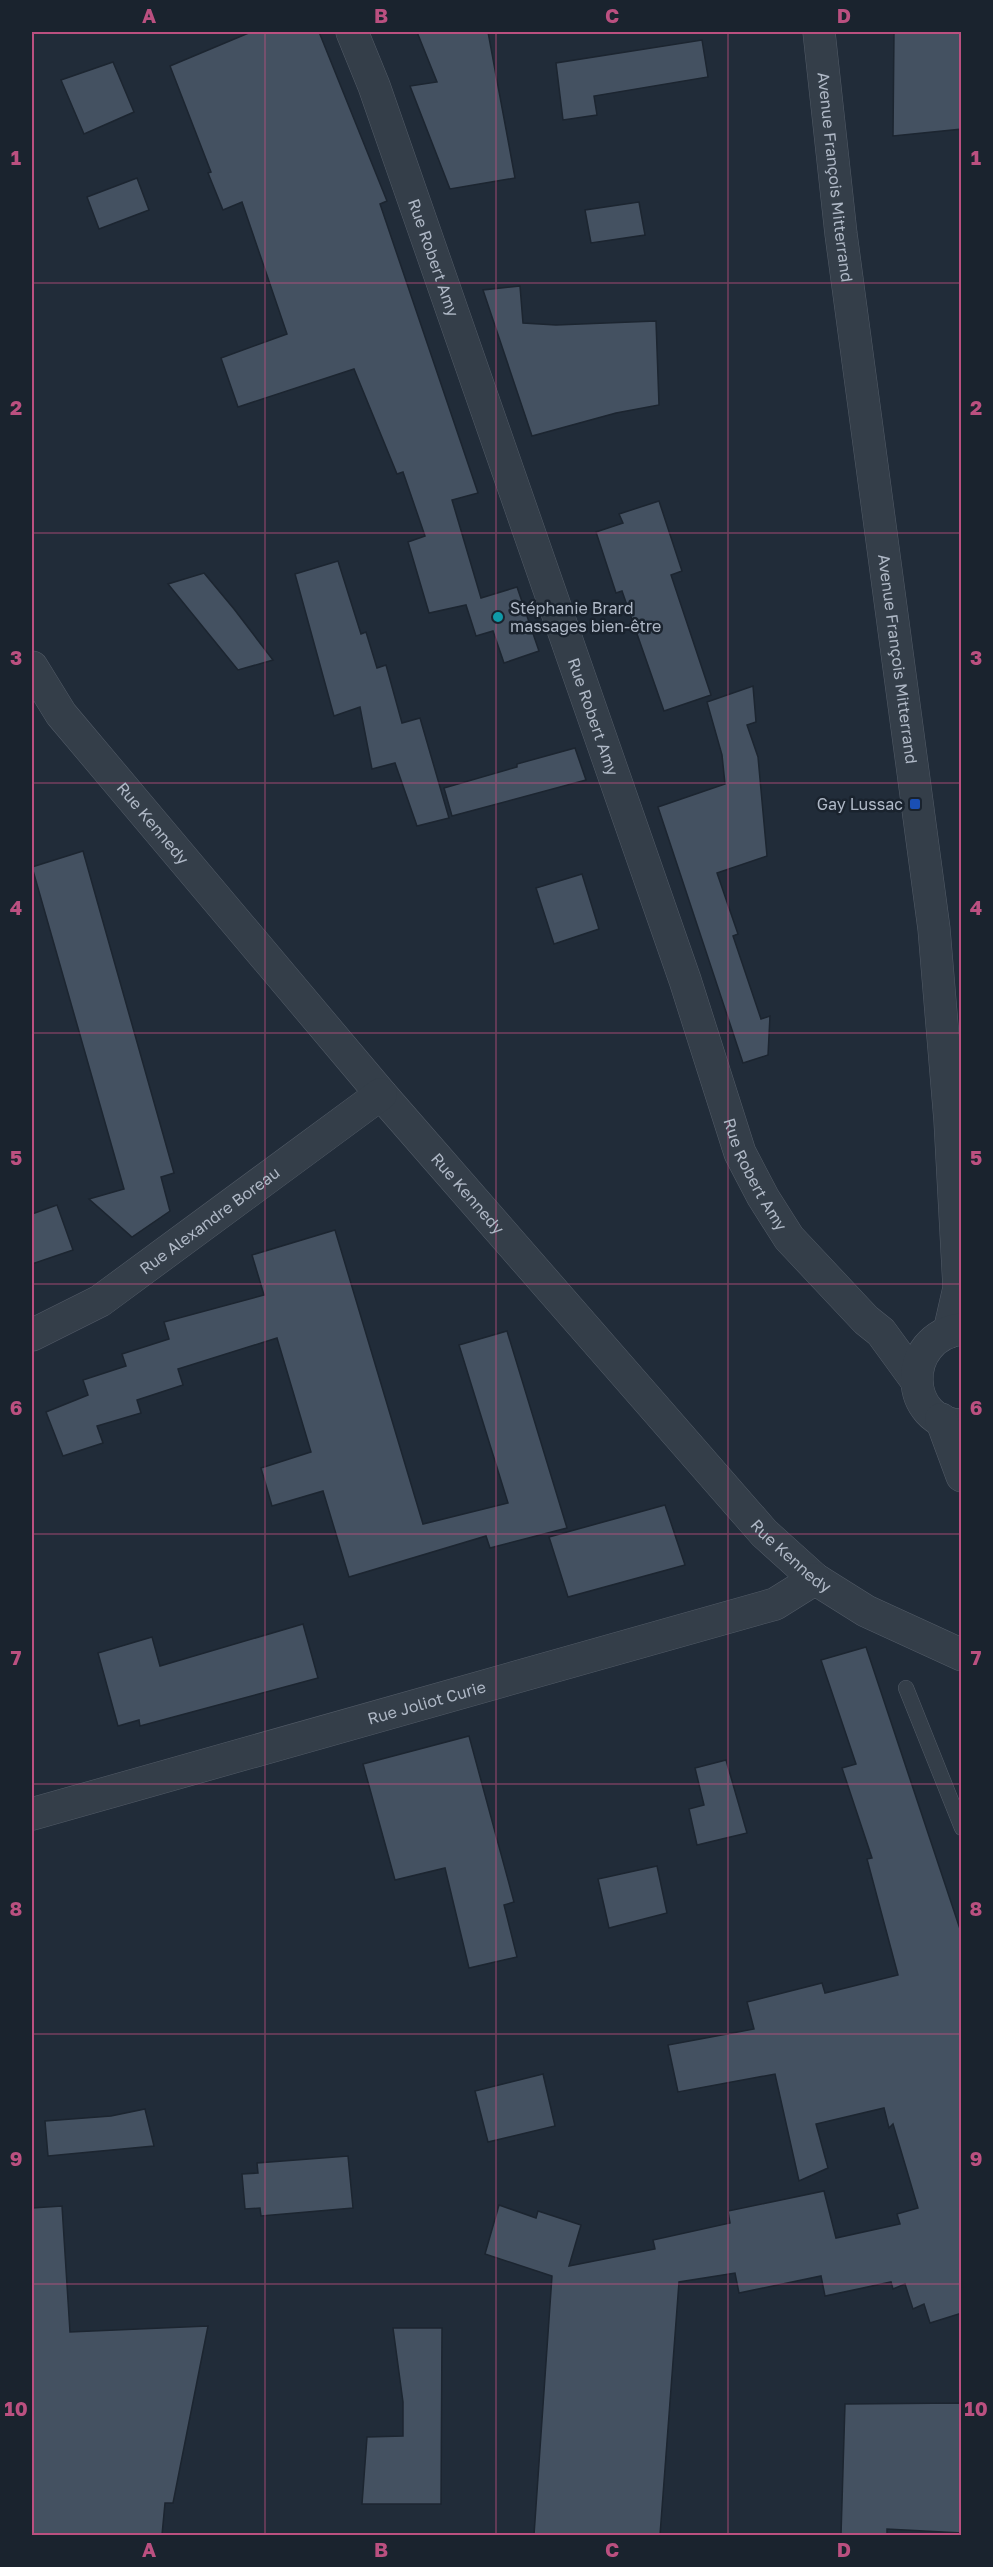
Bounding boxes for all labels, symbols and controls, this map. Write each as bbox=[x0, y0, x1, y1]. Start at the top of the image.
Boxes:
text: A bbox=[142, 3, 156, 27]
text: B bbox=[374, 3, 388, 27]
text: C bbox=[605, 3, 619, 27]
text: D bbox=[837, 3, 851, 27]
street label: Avenue François Mitterrand bbox=[813, 71, 857, 283]
text: 1 bbox=[11, 145, 21, 169]
text: 1 bbox=[971, 145, 981, 169]
street label: Rue Robert Amy bbox=[404, 196, 463, 319]
text: 2 bbox=[10, 395, 22, 419]
text: 2 bbox=[970, 395, 982, 419]
street label: Avenue François Mitterrand bbox=[874, 553, 922, 765]
place label: Stéphanie Brard massages bien-être bbox=[510, 598, 661, 636]
marker: Stéphanie Brard massages bien-être bbox=[491, 610, 505, 624]
text: 3 bbox=[10, 645, 22, 669]
text: 3 bbox=[970, 645, 982, 669]
street label: Rue Robert Amy bbox=[564, 655, 623, 778]
street label: Rue Kennedy bbox=[113, 778, 193, 868]
place label: Gay Lussac bbox=[817, 794, 903, 814]
marker: Gay Lussac bbox=[908, 797, 922, 811]
text: 4 bbox=[10, 895, 22, 919]
text: 4 bbox=[970, 895, 982, 919]
street label: Rue Robert Amy bbox=[720, 1116, 792, 1234]
text: 5 bbox=[10, 1145, 22, 1169]
text: 5 bbox=[970, 1145, 982, 1169]
street label: Rue Kennedy bbox=[427, 1149, 509, 1238]
street label: Rue Alexandre Boreau bbox=[135, 1162, 283, 1279]
text: 6 bbox=[10, 1395, 22, 1419]
text: 6 bbox=[970, 1395, 982, 1419]
street label: Rue Kennedy bbox=[746, 1515, 835, 1597]
text: 7 bbox=[11, 1645, 22, 1669]
text: 7 bbox=[971, 1645, 982, 1669]
street label: Rue Joliot Curie bbox=[365, 1676, 488, 1729]
text: 8 bbox=[10, 1896, 22, 1920]
text: 8 bbox=[970, 1896, 982, 1920]
text: 9 bbox=[10, 2146, 22, 2170]
text: 9 bbox=[970, 2146, 982, 2170]
text: 10 bbox=[4, 2396, 28, 2420]
text: 10 bbox=[964, 2396, 988, 2420]
text: A bbox=[142, 2537, 156, 2561]
text: B bbox=[374, 2537, 388, 2561]
text: C bbox=[605, 2537, 619, 2561]
text: D bbox=[837, 2537, 851, 2561]

